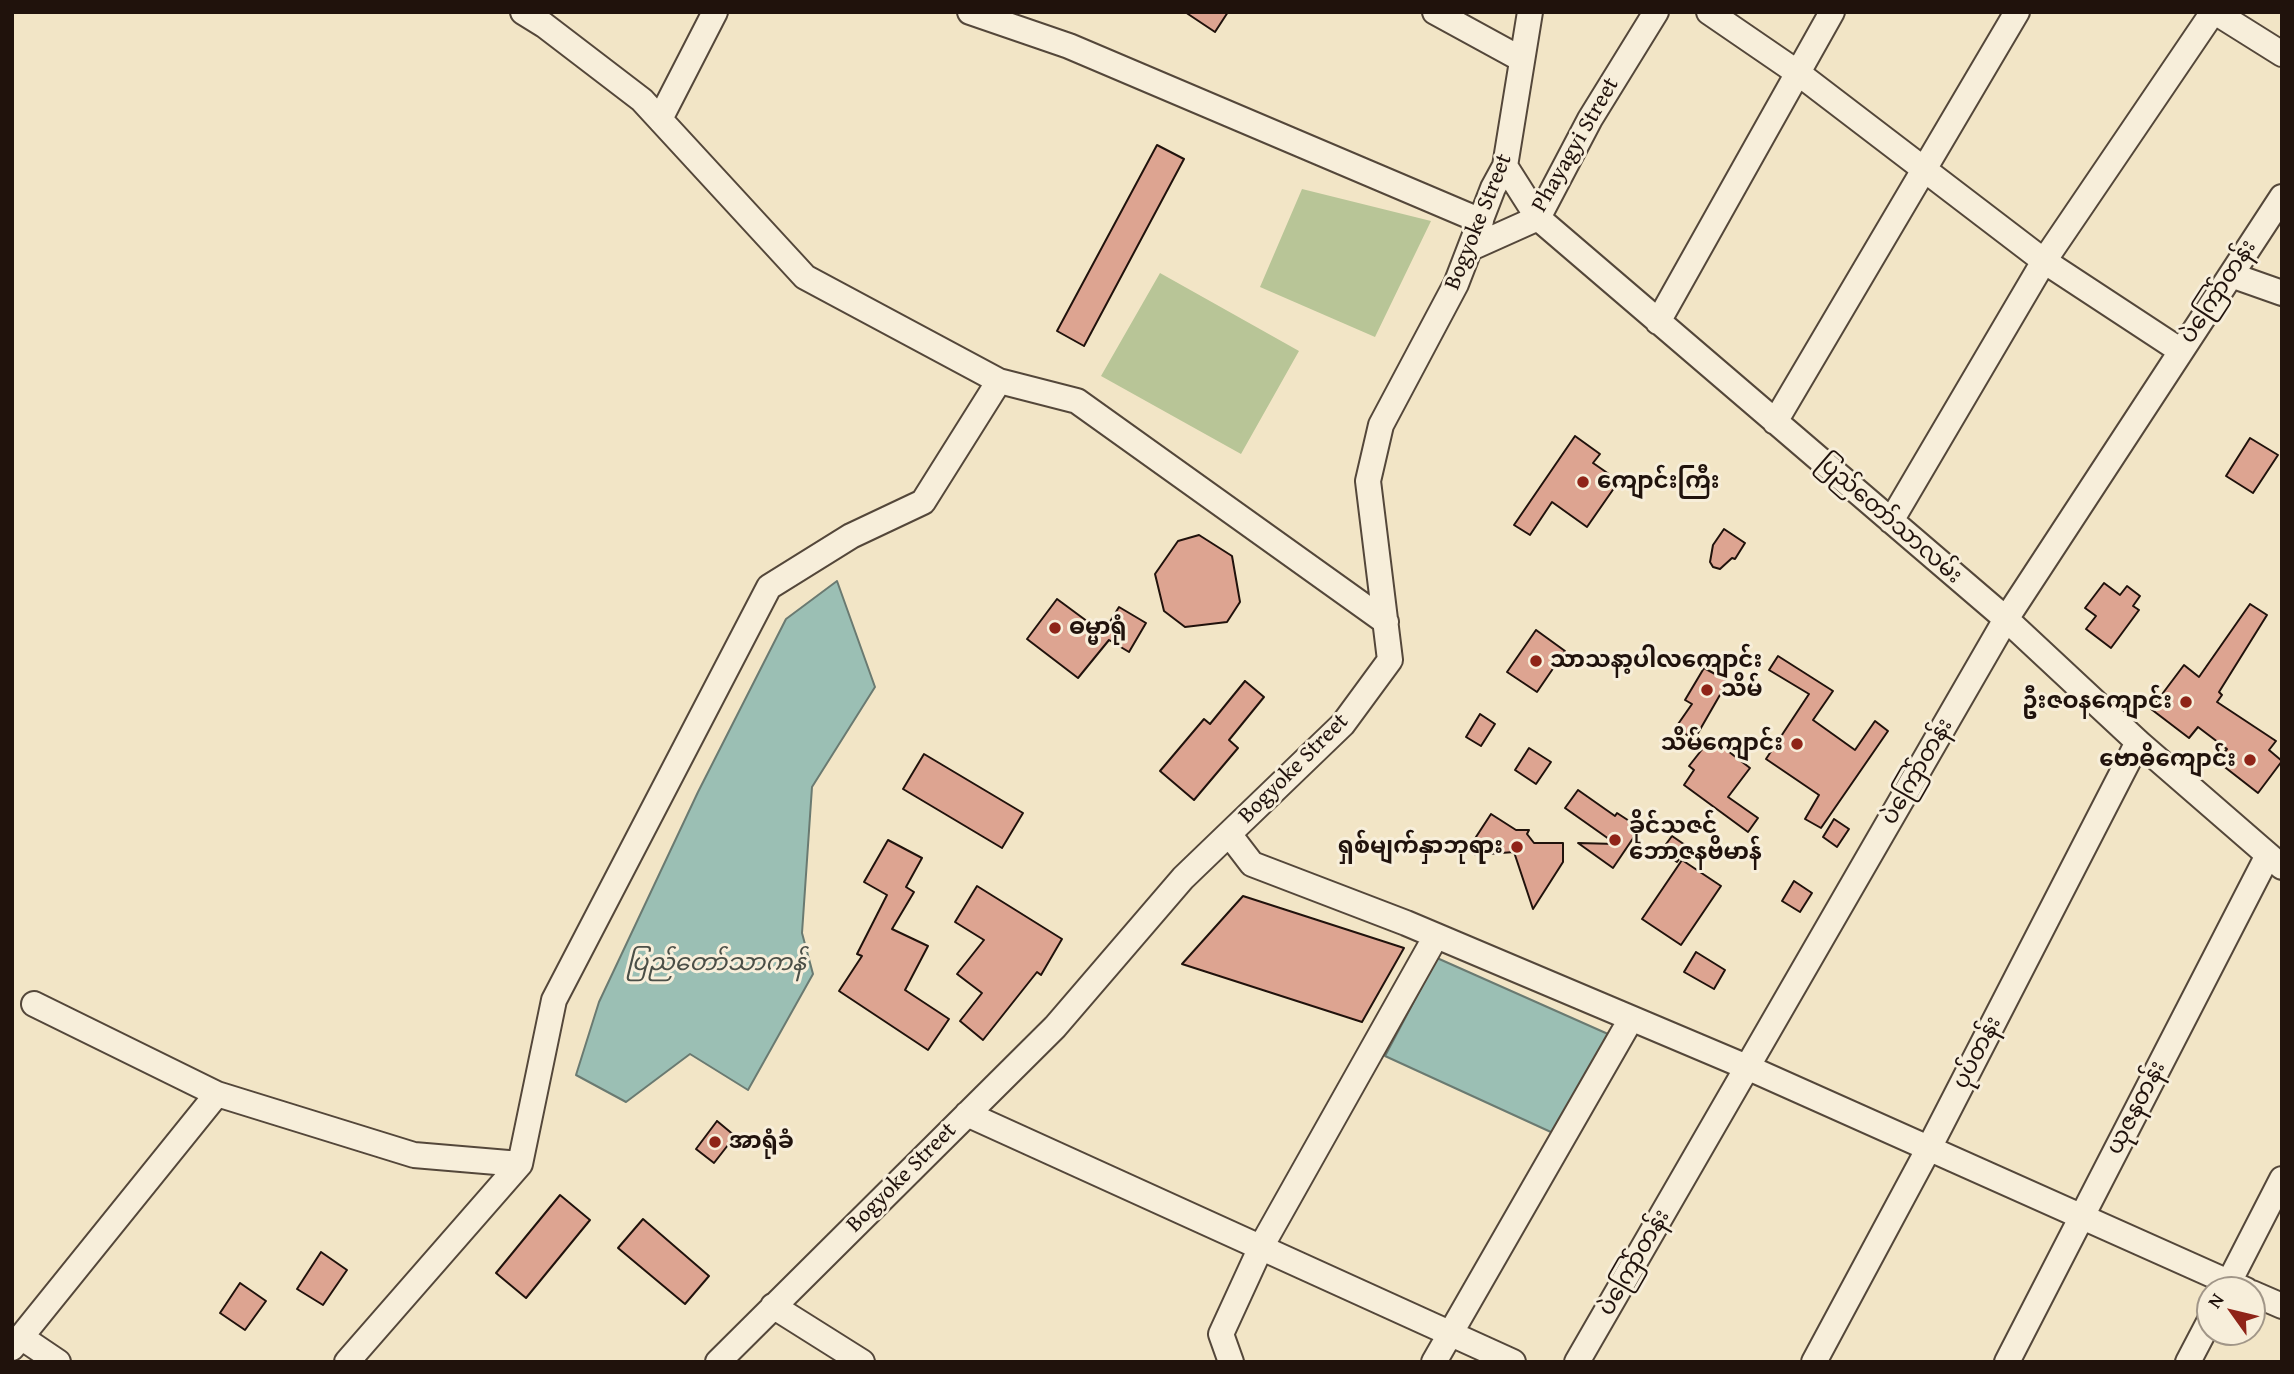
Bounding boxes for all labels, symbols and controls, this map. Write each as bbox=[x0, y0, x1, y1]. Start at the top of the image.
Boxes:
street label: Phayagyi Street bbox=[1526, 73, 1626, 217]
street label: Bogyoke Street bbox=[1439, 150, 1519, 294]
street label: ပဲကြော်တန်း bbox=[2175, 235, 2263, 349]
street label: ပြည်တော်သာလမ်း bbox=[1811, 450, 1967, 590]
place label: ကျောင်းကြီး bbox=[1597, 468, 1720, 496]
marker: ကျောင်းကြီး bbox=[1575, 474, 1591, 490]
place label: ဓမ္မာရုံ bbox=[1069, 614, 1127, 642]
marker: ဓမ္မာရုံ bbox=[1047, 620, 1063, 636]
place label: သာသနာ့ပါလကျောင်း bbox=[1550, 647, 1762, 675]
marker: သာသနာ့ပါလကျောင်း bbox=[1528, 653, 1544, 669]
place label: သိမ် bbox=[1721, 676, 1763, 704]
marker: သိမ် bbox=[1699, 682, 1715, 698]
place label: ဦးဇဝနကျောင်း bbox=[2022, 688, 2172, 716]
marker: ဦးဇဝနကျောင်း bbox=[2178, 694, 2194, 710]
street label: Bogyoke Street bbox=[1233, 708, 1355, 830]
street label: ပဲကြော်တန်း bbox=[1876, 714, 1960, 830]
place label: သိမ်ကျောင်း bbox=[1661, 730, 1783, 758]
marker: သိမ်ကျောင်း bbox=[1789, 736, 1805, 752]
place label: ဗောဓိကျောင်း bbox=[2099, 746, 2236, 774]
marker: ဗောဓိကျောင်း bbox=[2242, 752, 2258, 768]
place label: ခိုင်သဇင် ဘောဇနဗိမာန် bbox=[1629, 813, 1762, 867]
marker: ခိုင်သဇင် ဘောဇနဗိမာန် bbox=[1607, 832, 1623, 848]
place label: ရှစ်မျက်နှာဘုရား bbox=[1338, 833, 1503, 861]
marker: ရှစ်မျက်နှာဘုရား bbox=[1509, 839, 1525, 855]
water label: ပြည်တော်သာကန် bbox=[626, 950, 806, 978]
street label: ပုပ်တန်း bbox=[1948, 1012, 2008, 1094]
street label: ယုဇနတန်း bbox=[2102, 1056, 2172, 1160]
street label: Bogyoke Street bbox=[841, 1117, 963, 1239]
place label: အာရုံခံ bbox=[729, 1128, 794, 1156]
marker: အာရုံခံ bbox=[707, 1134, 723, 1150]
street label: ပဲကြော်တန်း bbox=[1593, 1205, 1677, 1321]
north arrow bbox=[2196, 1276, 2266, 1346]
text: N bbox=[2200, 1287, 2230, 1313]

